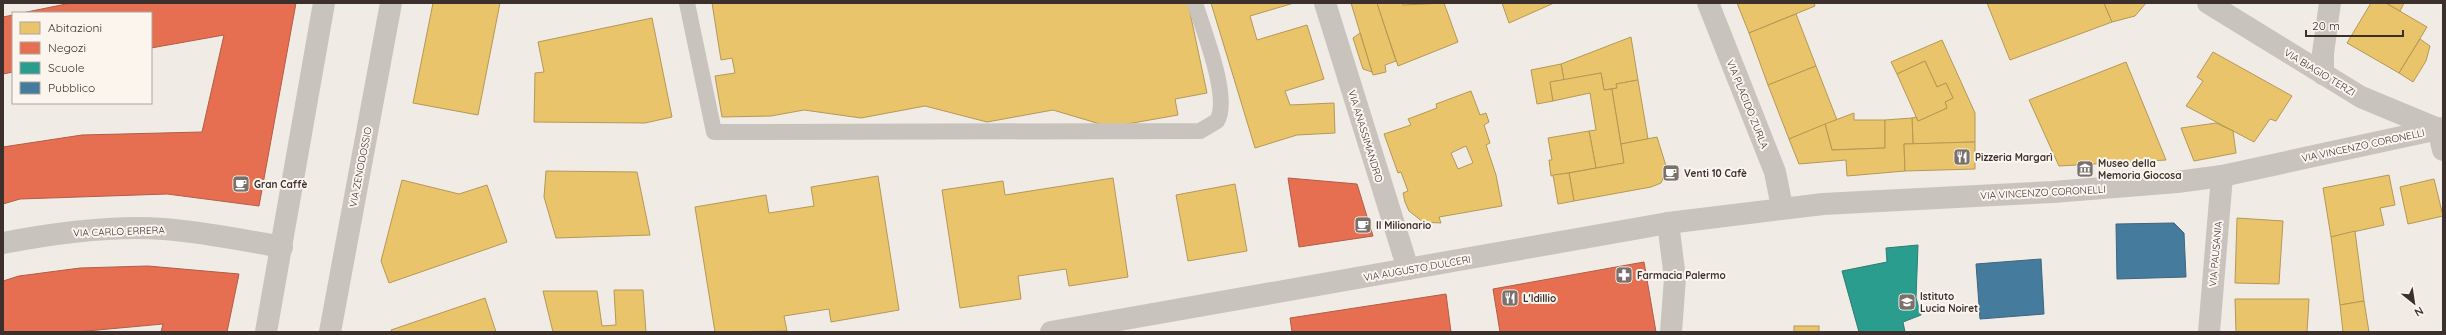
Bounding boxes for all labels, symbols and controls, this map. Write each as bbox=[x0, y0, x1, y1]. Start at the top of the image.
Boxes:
legend bbox=[12, 12, 152, 104]
scale bar bbox=[2306, 12, 2403, 38]
text: 20 m bbox=[2312, 18, 2340, 33]
text: Abitazioni bbox=[48, 20, 102, 35]
text: Negozi bbox=[48, 40, 86, 55]
street label: VIA BIAGIO TERZI bbox=[2282, 46, 2358, 99]
street label: VIA PLACIDO ZURLA bbox=[1724, 58, 1772, 151]
text: Scuole bbox=[48, 60, 85, 75]
text: Pubblico bbox=[48, 80, 95, 95]
street label: VIA ANASSIMANDRO bbox=[1345, 88, 1386, 184]
street label: VIA ZENODOSSIO bbox=[346, 125, 375, 208]
street label: VIA VINCENZO CORONELLI bbox=[2300, 126, 2426, 165]
restaurant icon: Pizzeria Margarì bbox=[1952, 147, 1972, 167]
place label: Pizzeria Margarì bbox=[1975, 151, 2053, 164]
place label: Museo della Memoria Giocosa bbox=[2098, 157, 2182, 182]
museum icon: Museo della Memoria Giocosa bbox=[2075, 159, 2095, 179]
cafe icon: Venti 10 Cafè bbox=[1661, 163, 1681, 183]
place label: Venti 10 Cafè bbox=[1684, 167, 1747, 180]
cafe icon: Gran Caffè bbox=[231, 174, 251, 194]
place label: Gran Caffè bbox=[254, 178, 308, 191]
street label: VIA VINCENZO CORONELLI bbox=[1980, 183, 2106, 202]
cafe icon: Il Milionario bbox=[1353, 215, 1373, 235]
place label: Il Milionario bbox=[1376, 219, 1431, 232]
street label: VIA PAUSANIA bbox=[2206, 220, 2225, 287]
street label: VIA CARLO ERRERA bbox=[73, 223, 166, 240]
street label: VIA AUGUSTO DULCERI bbox=[1362, 253, 1472, 284]
pharmacy icon: Farmacia Palermo bbox=[1614, 265, 1634, 285]
place label: Farmacia Palermo bbox=[1637, 269, 1726, 282]
north arrow bbox=[2394, 283, 2434, 323]
restaurant icon: L'Idillio bbox=[1500, 288, 1520, 308]
place label: Istituto Lucia Noiret bbox=[1920, 290, 1978, 315]
place label: L'Idillio bbox=[1523, 292, 1556, 305]
school or university icon: Istituto Lucia Noiret bbox=[1897, 292, 1917, 312]
text: N bbox=[2412, 304, 2426, 320]

